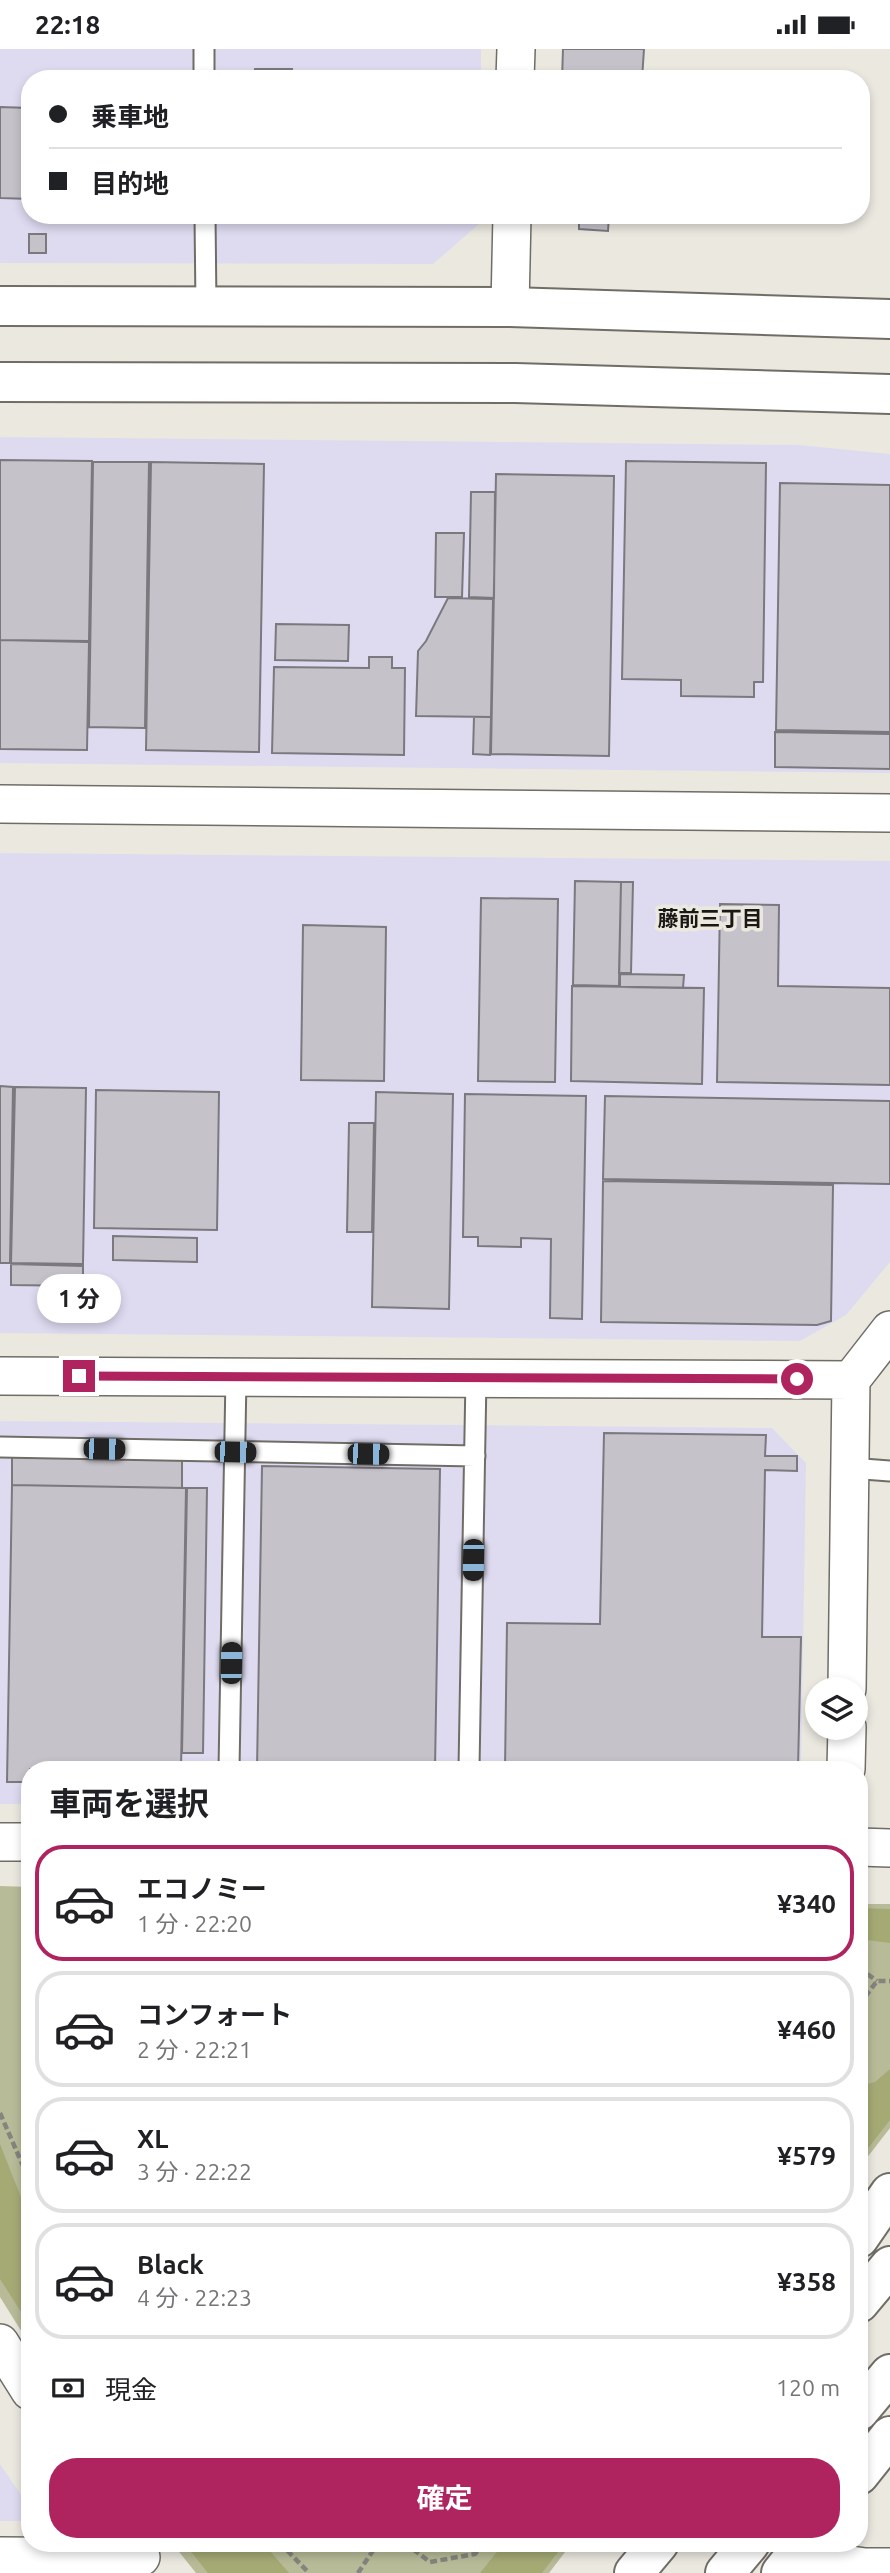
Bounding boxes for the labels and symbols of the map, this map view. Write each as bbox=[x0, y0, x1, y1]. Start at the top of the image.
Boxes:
district label: 藤前三丁目 bbox=[658, 906, 763, 930]
callout: 1 分 bbox=[37, 1275, 121, 1323]
route end bbox=[63, 1360, 95, 1392]
route start bbox=[781, 1363, 813, 1395]
car bbox=[83, 1438, 126, 1460]
car bbox=[214, 1441, 257, 1463]
car bbox=[347, 1443, 390, 1465]
car bbox=[463, 1539, 484, 1581]
car bbox=[221, 1642, 242, 1684]

